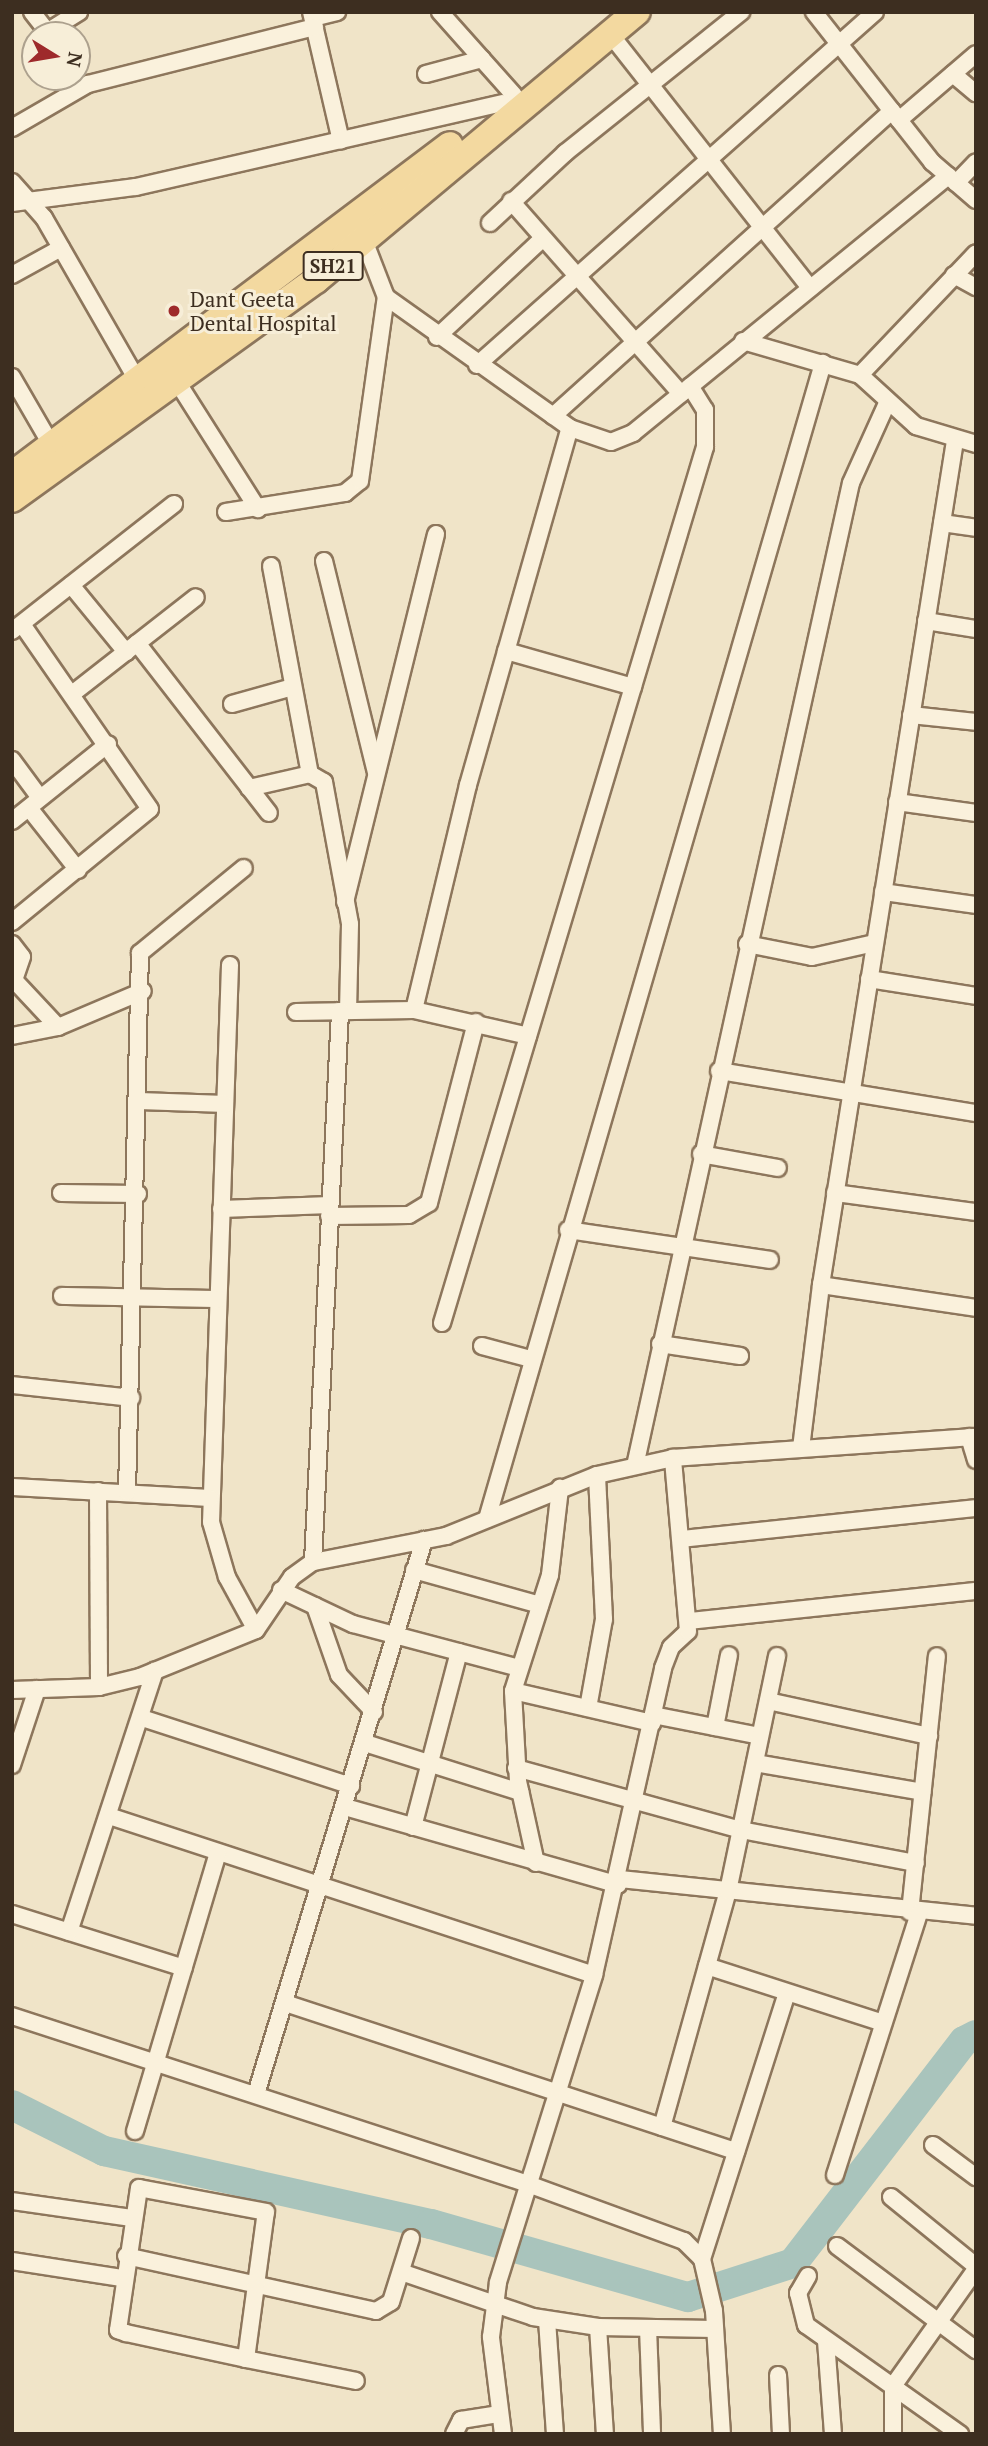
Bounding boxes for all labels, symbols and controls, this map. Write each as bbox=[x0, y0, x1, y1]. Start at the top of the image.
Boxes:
north arrow bbox=[21, 21, 91, 91]
text: N bbox=[61, 50, 89, 69]
road number: SH21 bbox=[302, 250, 364, 282]
place label: Dant Geeta Dental Hospital bbox=[190, 286, 337, 336]
marker: Dant Geeta Dental Hospital bbox=[164, 301, 184, 321]

